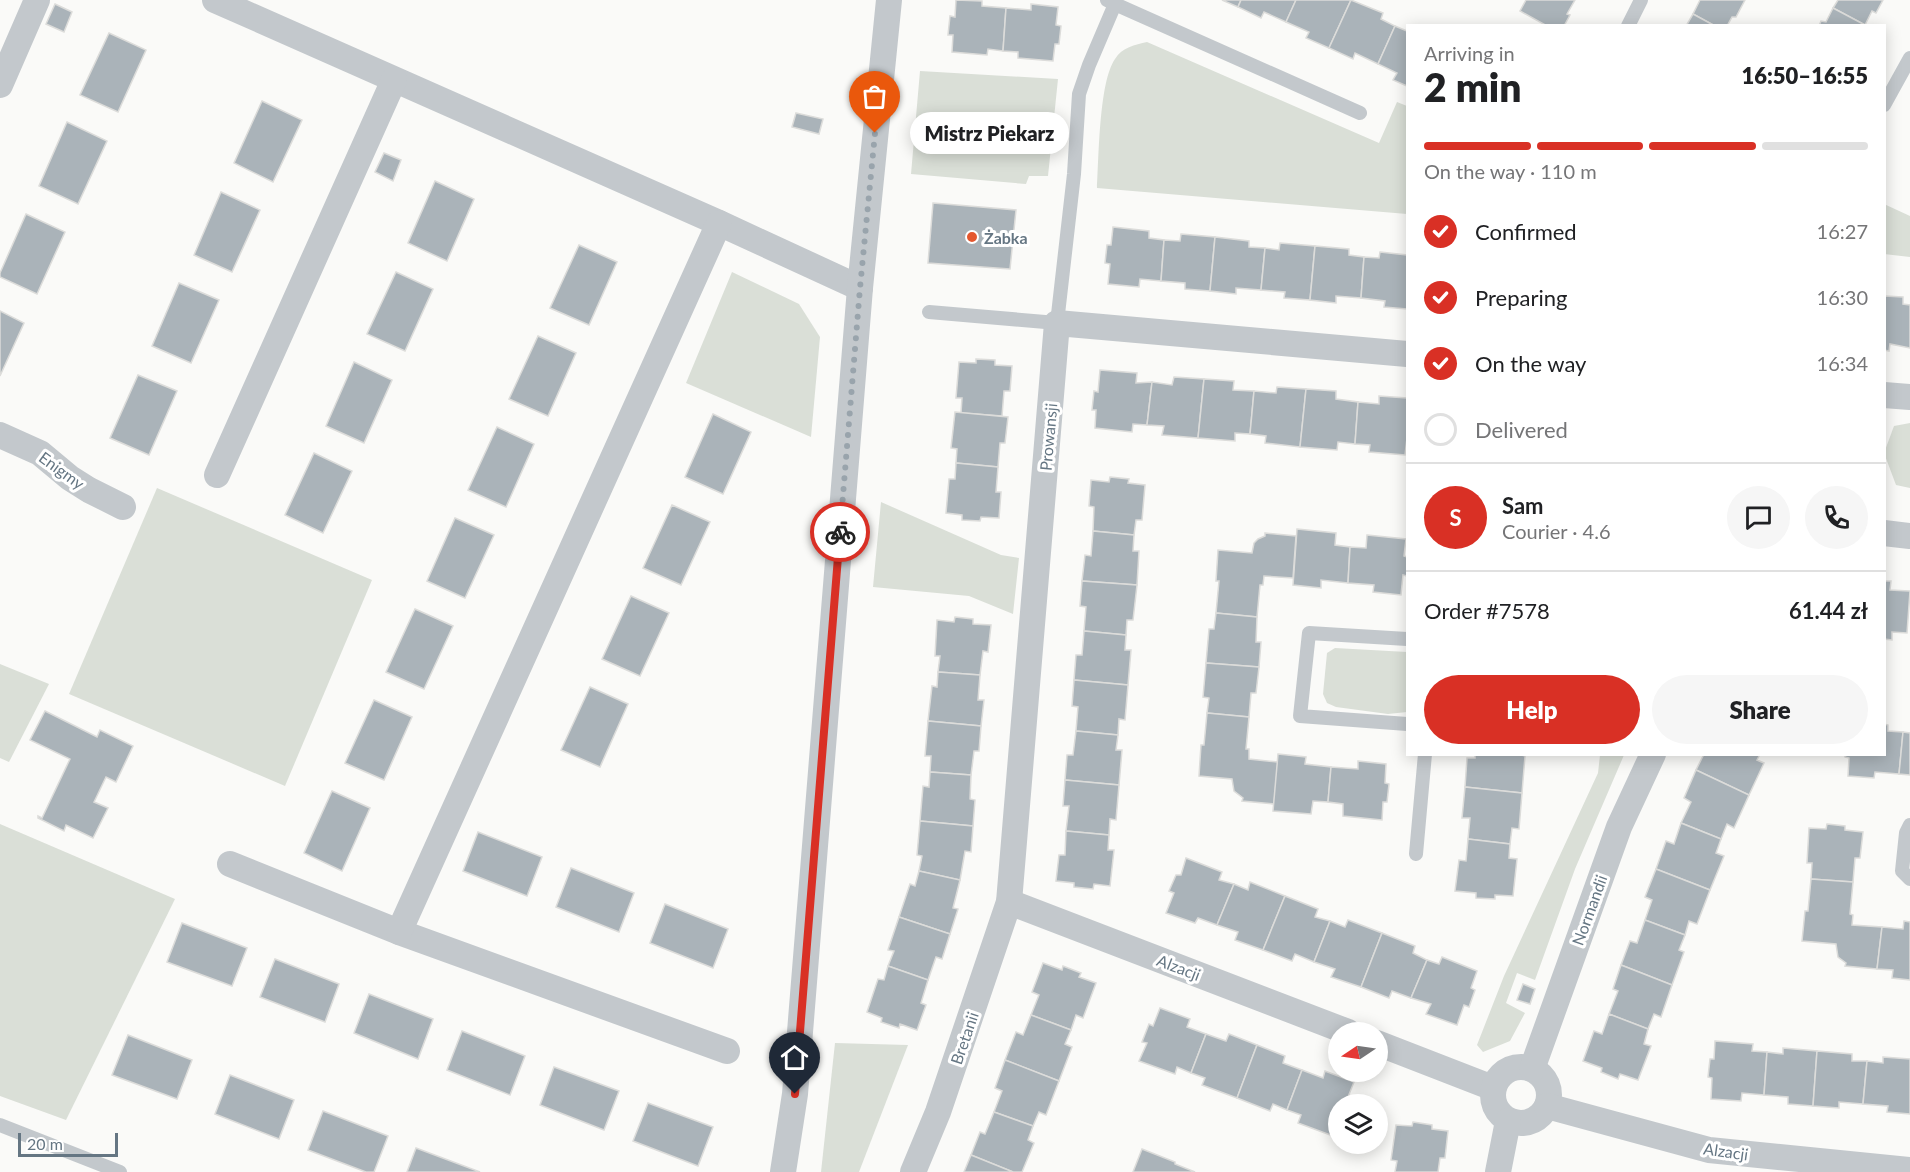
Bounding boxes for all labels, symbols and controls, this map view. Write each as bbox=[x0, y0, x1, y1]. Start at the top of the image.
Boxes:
text: Arriving in bbox=[1424, 41, 1515, 65]
text: 16:50–16:55 bbox=[1742, 62, 1868, 89]
text: 2 min bbox=[1424, 64, 1521, 110]
pin bbox=[849, 71, 900, 133]
icon: bag bbox=[858, 80, 891, 113]
callout: Mistrz Piekarz bbox=[911, 112, 1070, 154]
text: Mistrz Piekarz bbox=[925, 121, 1054, 145]
text: On the way · 110 m bbox=[1424, 159, 1597, 183]
icon: check bbox=[1424, 215, 1457, 248]
text: Confirmed bbox=[1475, 218, 1577, 245]
text: 16:27 bbox=[1817, 219, 1868, 243]
place label: Żabka bbox=[984, 228, 1028, 247]
marker: Żabka bbox=[965, 230, 979, 244]
icon: check bbox=[1424, 281, 1457, 314]
text: Preparing bbox=[1475, 284, 1567, 311]
text: 16:30 bbox=[1817, 285, 1868, 309]
icon: check bbox=[1424, 347, 1457, 380]
text: On the way bbox=[1475, 350, 1586, 377]
text: 16:34 bbox=[1817, 351, 1868, 375]
street label: Prowansji bbox=[1036, 402, 1060, 472]
text: Delivered bbox=[1475, 416, 1568, 443]
street label: Enigmy bbox=[36, 447, 89, 493]
button: chat bbox=[1727, 486, 1790, 549]
button: phone bbox=[1805, 486, 1868, 549]
text: Sam bbox=[1502, 492, 1544, 519]
courier bbox=[810, 502, 870, 562]
text: S bbox=[1449, 504, 1462, 531]
icon: bike bbox=[824, 516, 857, 549]
text: Courier · 4.6 bbox=[1502, 519, 1611, 543]
text: Order #7578 bbox=[1424, 597, 1550, 624]
text: 61.44 zł bbox=[1789, 597, 1868, 624]
button: Help bbox=[1424, 675, 1640, 744]
button: Share bbox=[1652, 675, 1868, 744]
street label: Normandii bbox=[1567, 872, 1611, 948]
street label: Alzacji bbox=[1155, 950, 1203, 984]
street label: Bretanii bbox=[946, 1009, 982, 1067]
north arrow bbox=[1328, 1022, 1388, 1082]
map controls bbox=[1328, 1022, 1388, 1154]
pin bbox=[769, 1032, 820, 1094]
icon: home bbox=[778, 1041, 811, 1074]
button: layers bbox=[1328, 1094, 1388, 1154]
scale bar bbox=[18, 1130, 118, 1158]
text: 20 m bbox=[27, 1134, 63, 1153]
street label: Alzacji bbox=[1702, 1138, 1750, 1164]

